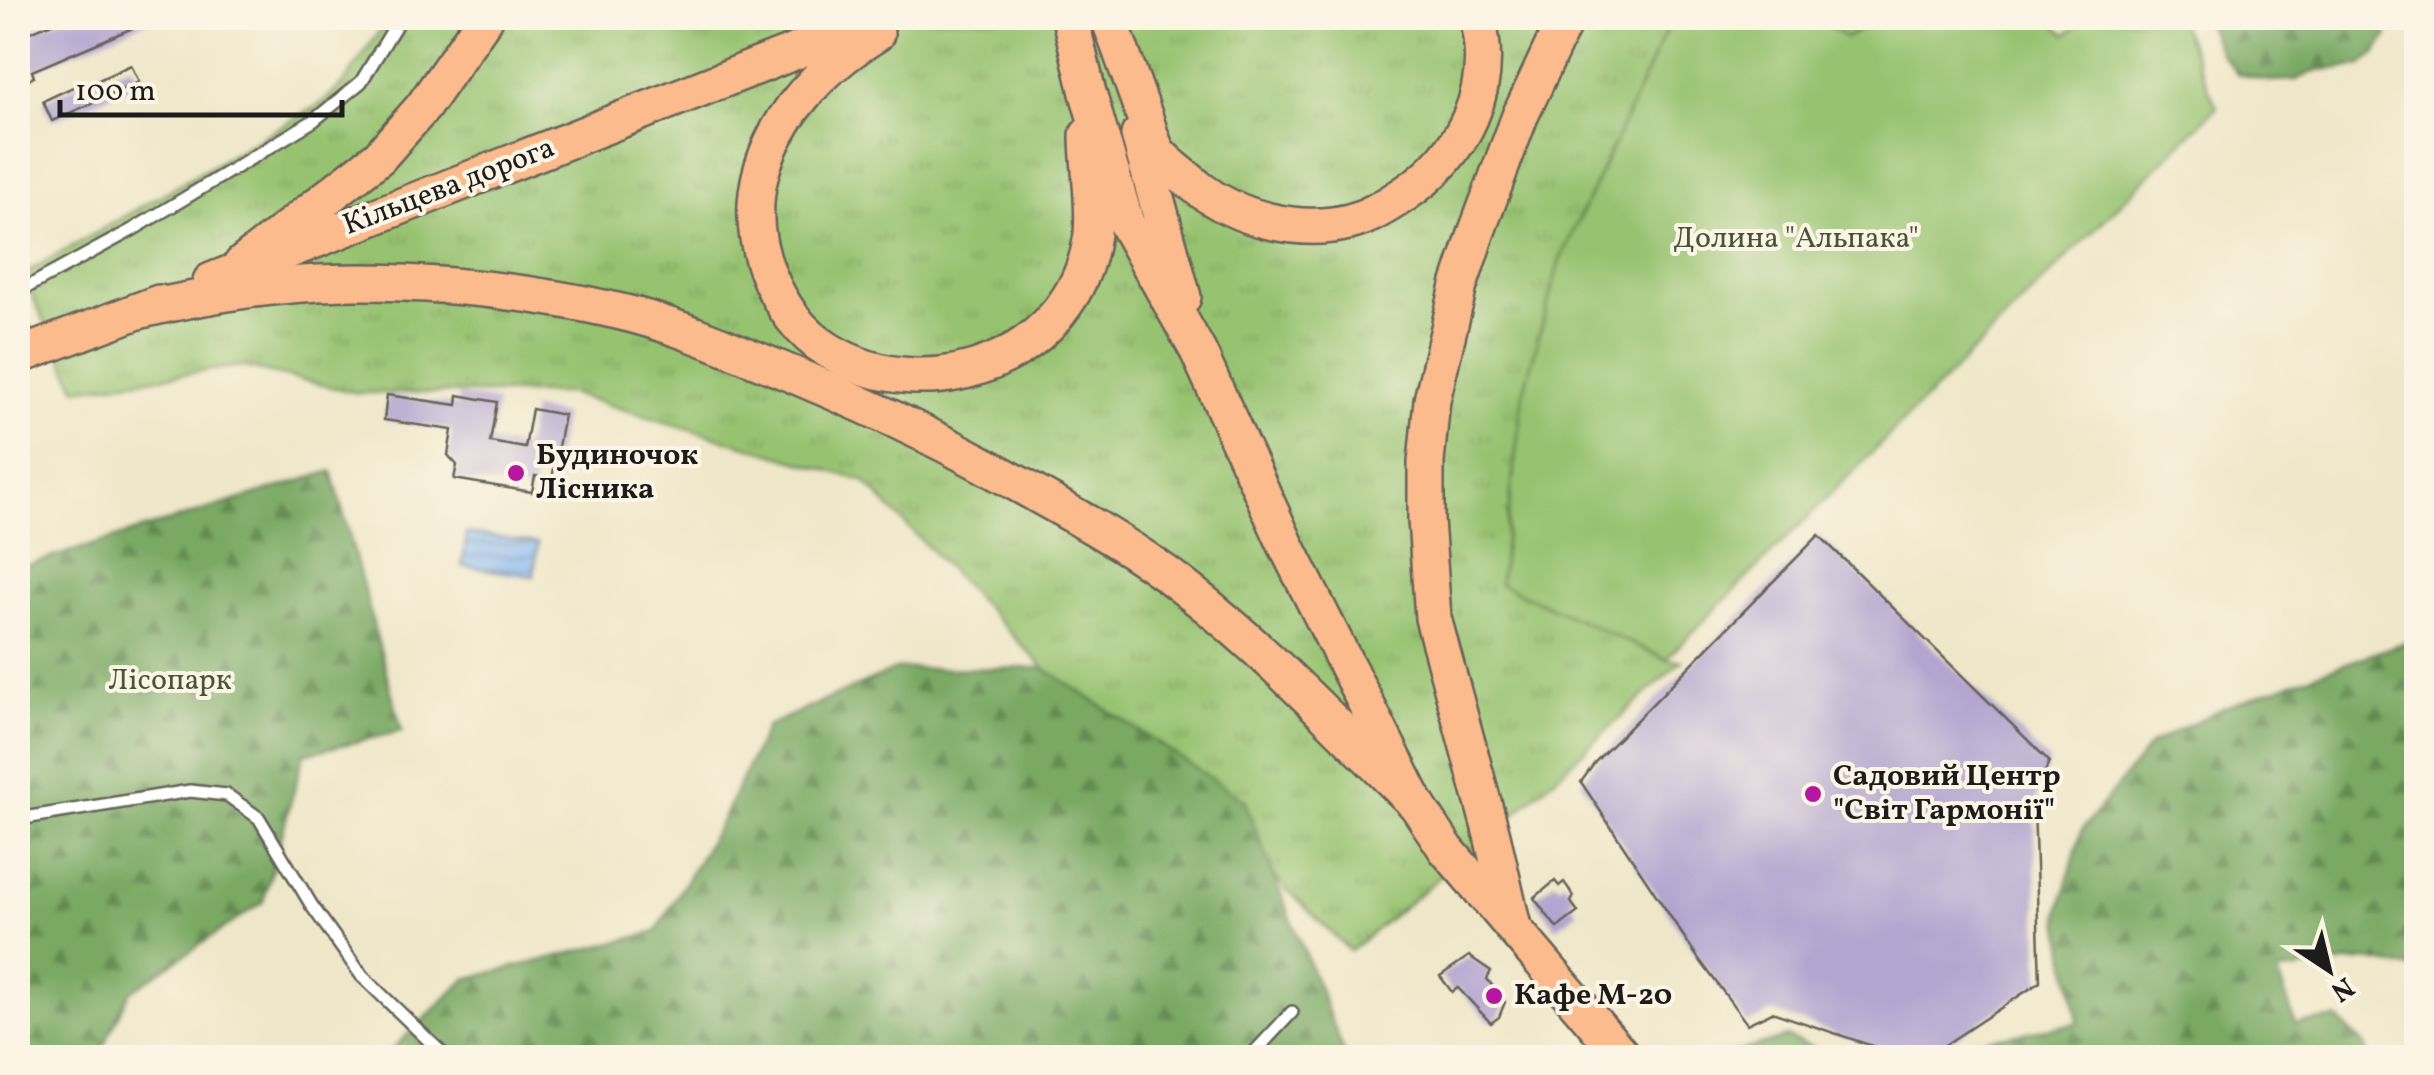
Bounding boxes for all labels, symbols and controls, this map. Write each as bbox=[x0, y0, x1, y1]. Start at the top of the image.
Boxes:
scale bar bbox=[60, 55, 342, 117]
text: 100 m bbox=[75, 71, 156, 113]
street label: Кільцева дорога bbox=[337, 127, 561, 247]
park label: Долина "Альпака" bbox=[1673, 218, 1919, 260]
place label: Будиночок Лісника bbox=[536, 435, 698, 511]
marker: Будиночок Лісника bbox=[505, 462, 527, 484]
park label: Лісопарк bbox=[108, 660, 232, 702]
place label: Садовий Центр "Світ Гармонії" bbox=[1833, 756, 2061, 832]
marker: Садовий Центр "Світ Гармонії" bbox=[1802, 783, 1824, 805]
north arrow bbox=[2279, 920, 2379, 1020]
text: N bbox=[2322, 967, 2361, 1010]
place label: Кафе М-20 bbox=[1514, 975, 1672, 1017]
marker: Кафе М-20 bbox=[1483, 985, 1505, 1007]

